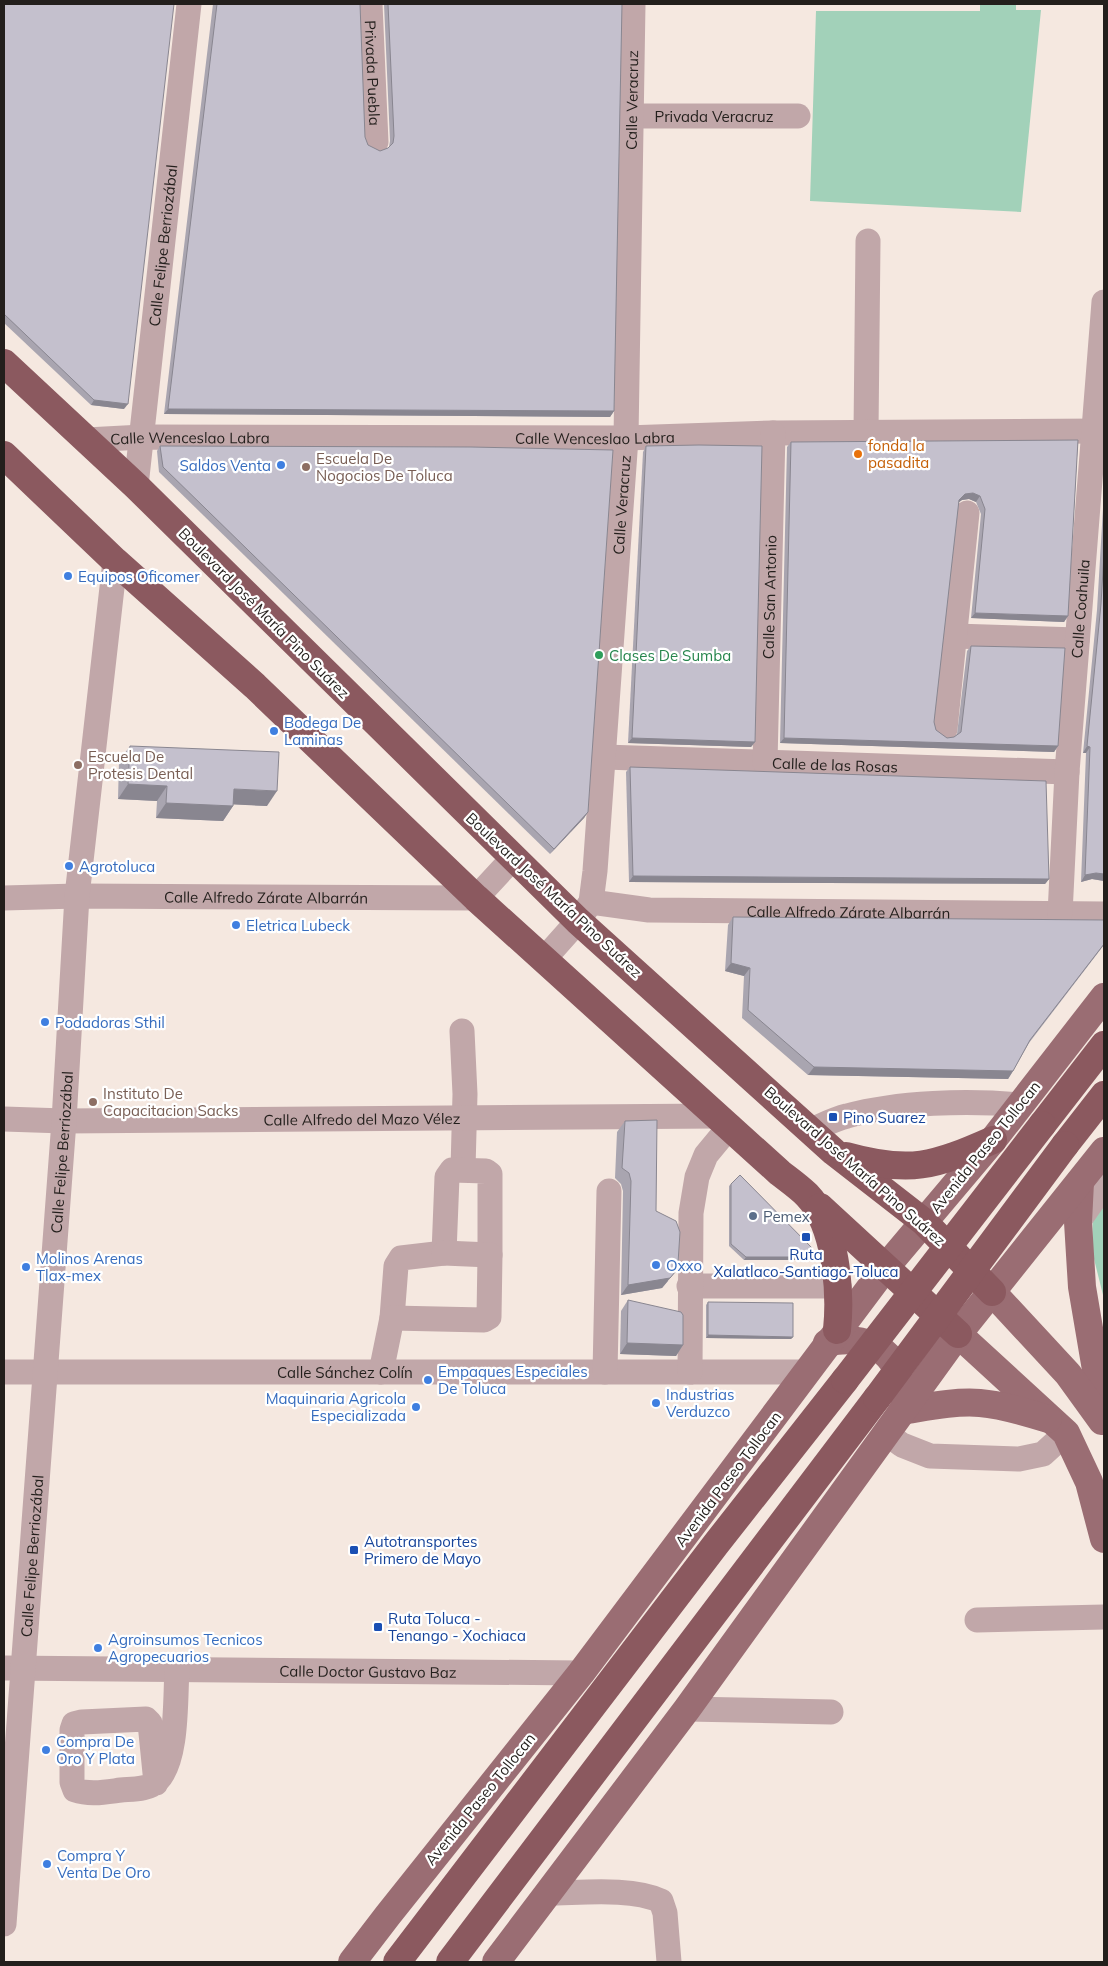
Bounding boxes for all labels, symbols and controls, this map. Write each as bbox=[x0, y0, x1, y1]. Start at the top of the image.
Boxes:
street label: Privada Puebla bbox=[361, 20, 385, 126]
street label: Calle Veracruz bbox=[621, 50, 642, 150]
street label: Privada Veracruz bbox=[655, 107, 774, 126]
street label: Calle Felipe Berriozábal bbox=[144, 164, 181, 327]
street label: Calle Wenceslao Labra bbox=[110, 427, 270, 448]
street label: Calle Wenceslao Labra bbox=[515, 427, 675, 448]
place label: fonda la pasadita bbox=[868, 436, 929, 472]
marker: fonda la pasadita bbox=[852, 448, 864, 460]
place label: Escuela De Nogocios De Toluca bbox=[316, 449, 453, 485]
street label: Calle Veracruz bbox=[608, 454, 634, 555]
place label: Saldos Venta bbox=[179, 456, 271, 475]
marker: Saldos Venta bbox=[275, 459, 287, 471]
marker: Escuela De Nogocios De Toluca bbox=[300, 461, 312, 473]
street label: Boulevard José María Pino Suárez bbox=[175, 524, 354, 703]
street label: Calle San Antonio bbox=[758, 535, 780, 659]
street label: Calle Coahuila bbox=[1066, 558, 1093, 659]
place label: Equipos Oficomer bbox=[78, 567, 200, 586]
marker: Equipos Oficomer bbox=[62, 570, 74, 582]
place label: Clases De Sumba bbox=[609, 646, 731, 665]
marker: Clases De Sumba bbox=[593, 649, 605, 661]
place label: Bodega De Laminas bbox=[284, 713, 361, 749]
marker: Bodega De Laminas bbox=[268, 725, 280, 737]
place label: Escuela De Protesis Dental bbox=[88, 747, 193, 783]
street label: Calle de las Rosas bbox=[772, 753, 898, 776]
marker: Escuela De Protesis Dental bbox=[72, 759, 84, 771]
street label: Boulevard José María Pino Suárez bbox=[462, 808, 646, 982]
place label: Agrotoluca bbox=[79, 857, 155, 876]
marker: Agrotoluca bbox=[63, 860, 75, 872]
street label: Calle Alfredo Zárate Albarrán bbox=[164, 887, 368, 907]
street label: Calle Alfredo Zárate Albarrán bbox=[746, 901, 951, 922]
place label: Eletrica Lubeck bbox=[246, 916, 350, 935]
marker: Eletrica Lubeck bbox=[230, 919, 242, 931]
place label: Podadoras Sthil bbox=[55, 1013, 165, 1032]
marker: Podadoras Sthil bbox=[39, 1016, 51, 1028]
street label: Calle Felipe Berriozábal bbox=[46, 1070, 76, 1234]
street label: Avenida Paseo Tollocan bbox=[926, 1077, 1044, 1217]
street label: Boulevard José María Pino Suárez bbox=[761, 1082, 950, 1250]
place label: Instituto De Capacitacion Sacks bbox=[103, 1084, 238, 1120]
marker: Instituto De Capacitacion Sacks bbox=[87, 1096, 99, 1108]
street label: Calle Alfredo del Mazo Vélez bbox=[263, 1108, 461, 1129]
place label: Pino Suarez bbox=[843, 1108, 926, 1127]
marker: Pino Suarez bbox=[827, 1111, 839, 1123]
place label: Pemex bbox=[763, 1207, 810, 1226]
marker: Pemex bbox=[747, 1210, 759, 1222]
marker: Ruta Xalatlaco-Santiago-Toluca bbox=[800, 1231, 812, 1243]
place label: Ruta Xalatlaco-Santiago-Toluca bbox=[714, 1245, 898, 1281]
place label: Molinos Arenas Tlax-mex bbox=[36, 1249, 143, 1285]
place label: Oxxo bbox=[666, 1256, 702, 1275]
marker: Oxxo bbox=[650, 1259, 662, 1271]
marker: Molinos Arenas Tlax-mex bbox=[20, 1261, 32, 1273]
place label: Empaques Especiales De Toluca bbox=[438, 1362, 588, 1398]
street label: Calle Sánchez Colín bbox=[277, 1363, 413, 1382]
marker: Empaques Especiales De Toluca bbox=[422, 1374, 434, 1386]
place label: Industrias Verduzco bbox=[666, 1385, 734, 1421]
place label: Maquinaria Agricola Especializada bbox=[266, 1389, 406, 1425]
marker: Industrias Verduzco bbox=[650, 1397, 662, 1409]
marker: Maquinaria Agricola Especializada bbox=[410, 1401, 422, 1413]
street label: Avenida Paseo Tollocan bbox=[671, 1407, 785, 1551]
street label: Calle Felipe Berriozábal bbox=[16, 1474, 47, 1638]
place label: Autotransportes Primero de Mayo bbox=[364, 1532, 481, 1568]
marker: Autotransportes Primero de Mayo bbox=[348, 1544, 360, 1556]
place label: Ruta Toluca - Tenango - Xochiaca bbox=[388, 1609, 526, 1645]
marker: Ruta Toluca - Tenango - Xochiaca bbox=[372, 1621, 384, 1633]
place label: Agroinsumos Tecnicos Agropecuarios bbox=[108, 1630, 263, 1666]
marker: Agroinsumos Tecnicos Agropecuarios bbox=[92, 1642, 104, 1654]
street label: Calle Doctor Gustavo Baz bbox=[279, 1661, 457, 1681]
street label: Avenida Paseo Tollocan bbox=[421, 1729, 539, 1869]
place label: Compra De Oro Y Plata bbox=[56, 1732, 135, 1768]
marker: Compra De Oro Y Plata bbox=[40, 1744, 52, 1756]
place label: Compra Y Venta De Oro bbox=[57, 1846, 150, 1882]
marker: Compra Y Venta De Oro bbox=[41, 1858, 53, 1870]

